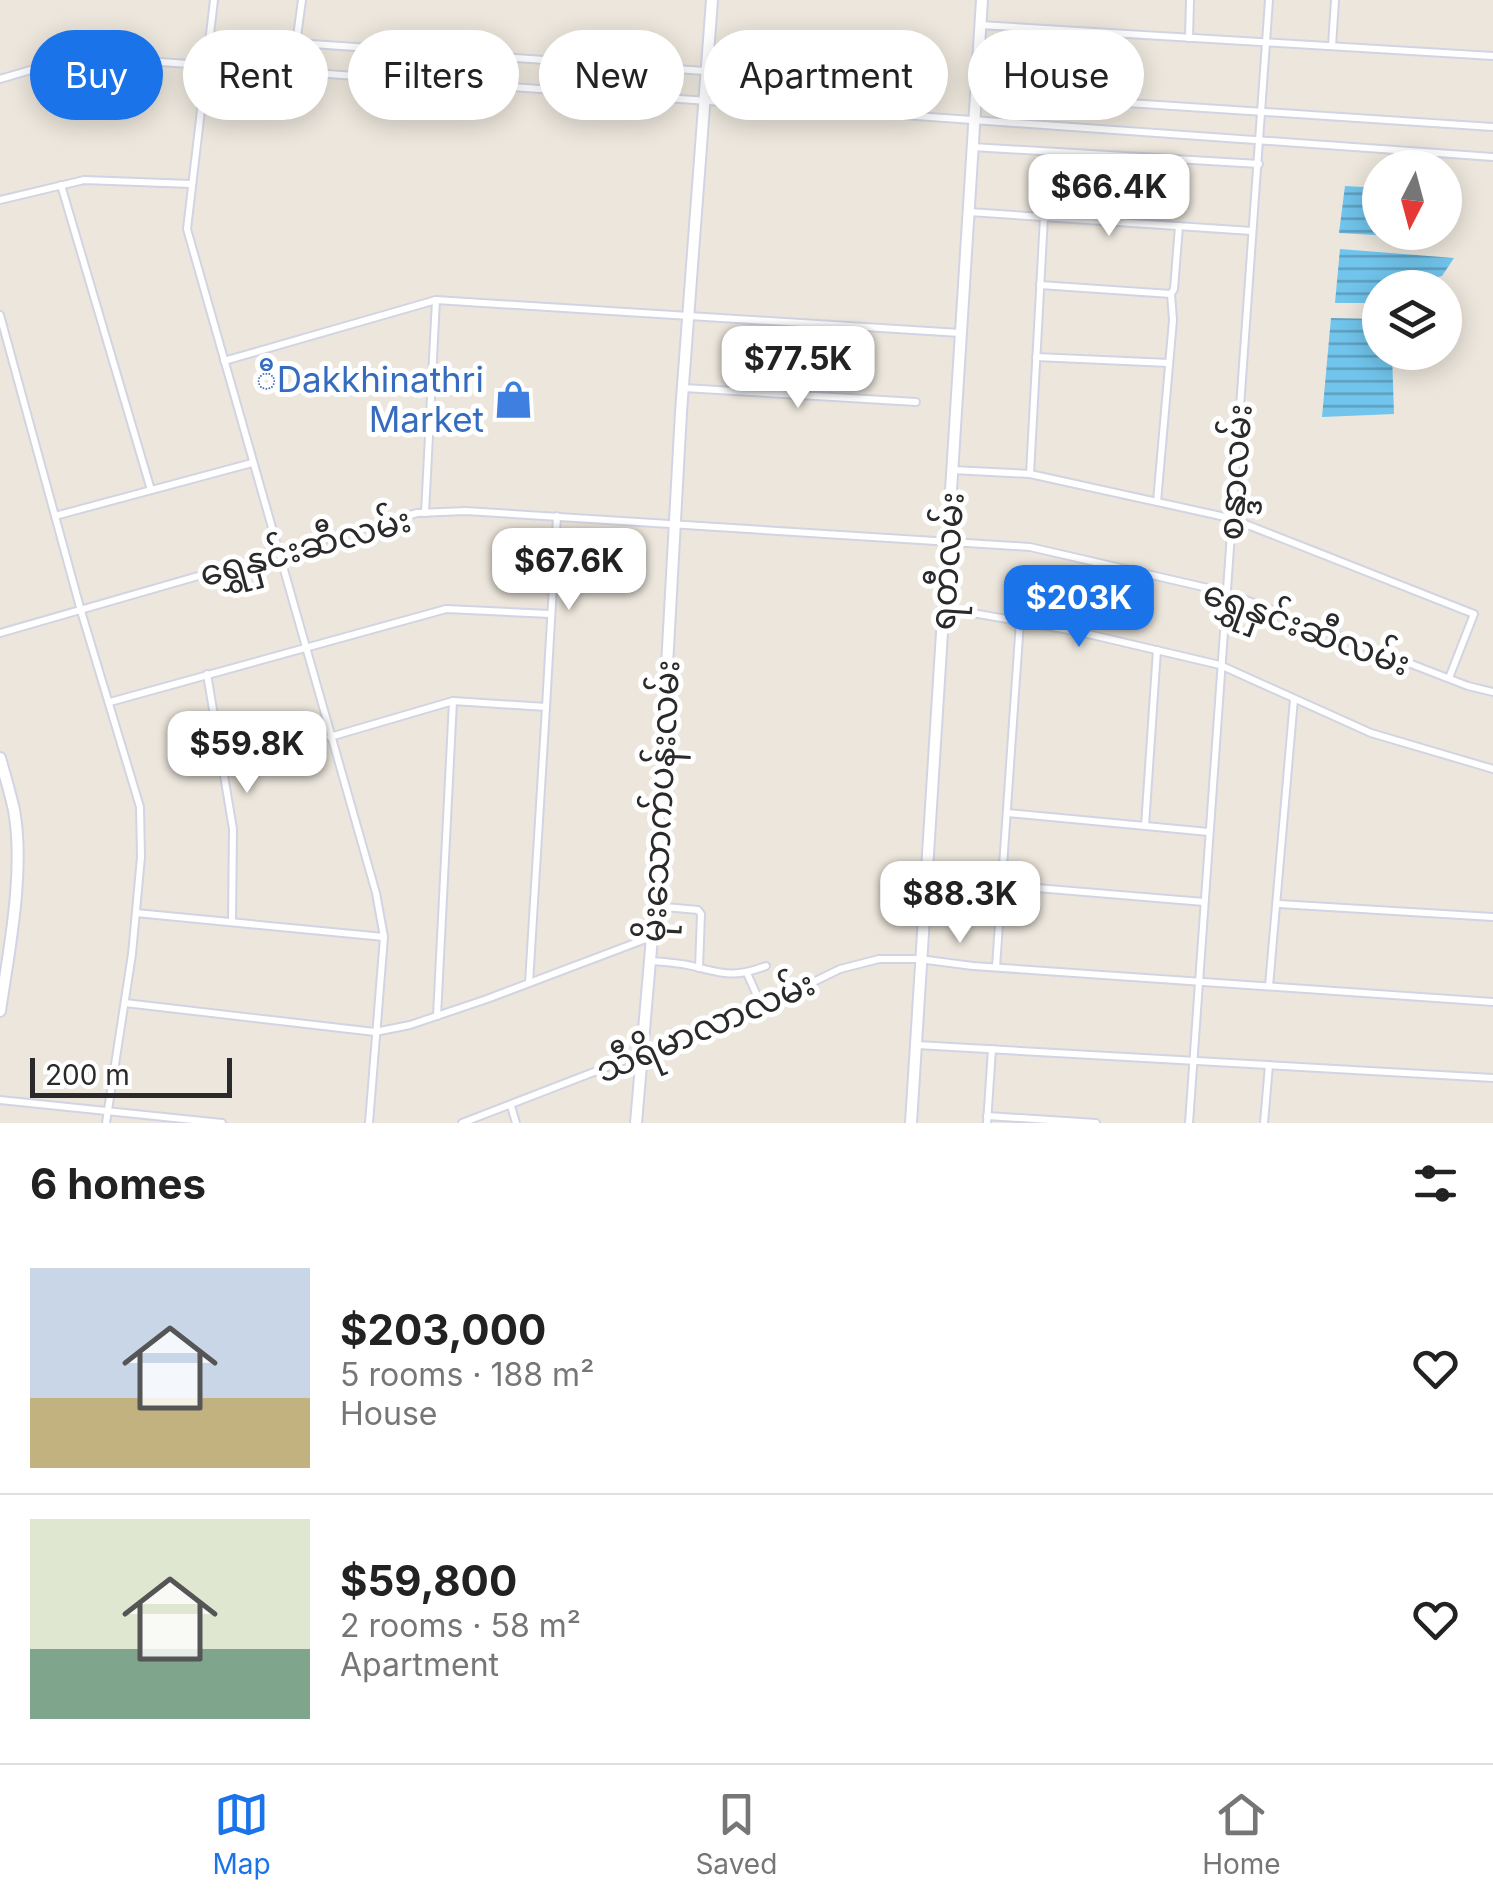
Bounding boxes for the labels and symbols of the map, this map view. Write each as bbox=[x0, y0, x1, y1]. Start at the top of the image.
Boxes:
north arrow bbox=[1362, 150, 1462, 250]
pin: $66.4K bbox=[1028, 154, 1190, 239]
pin: $77.5K bbox=[717, 326, 879, 411]
place label: ီDakkhinathri Market bbox=[256, 358, 484, 440]
shop icon: ီDakkhinathri Market bbox=[493, 378, 535, 420]
street label: စန္ဒာလမ်း bbox=[1206, 402, 1269, 542]
street label: ရတီလမ်း bbox=[918, 490, 980, 632]
street label: ရွှေနှင်းဆီလမ်း bbox=[194, 496, 417, 602]
pin: $67.6K bbox=[488, 528, 650, 613]
pin: $203K bbox=[1009, 565, 1149, 650]
street label: ရွှေနှင်းဆီလမ်း bbox=[1195, 568, 1417, 691]
street label: မိုးသောက်ပန်းလမ်း bbox=[629, 658, 695, 944]
pin: $59.8K bbox=[166, 711, 328, 796]
pin: $88.3K bbox=[879, 861, 1041, 946]
street label: သီရိမာလာလမ်း bbox=[588, 959, 824, 1098]
scale bar bbox=[30, 1053, 232, 1098]

